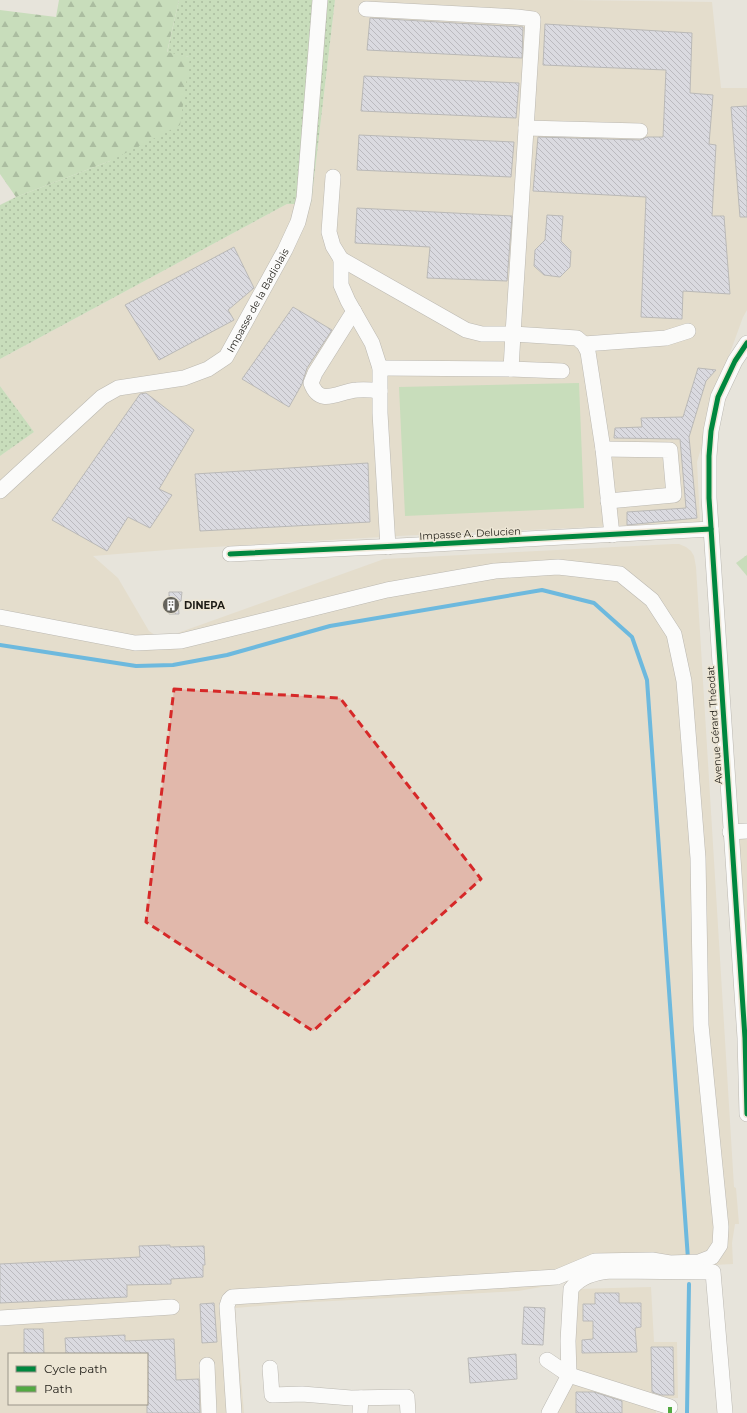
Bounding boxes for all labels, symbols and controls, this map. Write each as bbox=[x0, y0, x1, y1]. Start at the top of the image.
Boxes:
street label: Impasse de la Badiolais bbox=[224, 246, 292, 355]
street label: Impasse A. Delucien bbox=[419, 524, 521, 543]
building icon: DINEPA bbox=[161, 595, 181, 615]
place label: DINEPA bbox=[184, 599, 225, 612]
street label: Avenue Gérard Théodat bbox=[704, 665, 725, 785]
legend bbox=[8, 1353, 148, 1405]
text: Cycle path bbox=[44, 1361, 107, 1376]
text: Path bbox=[44, 1381, 73, 1396]

